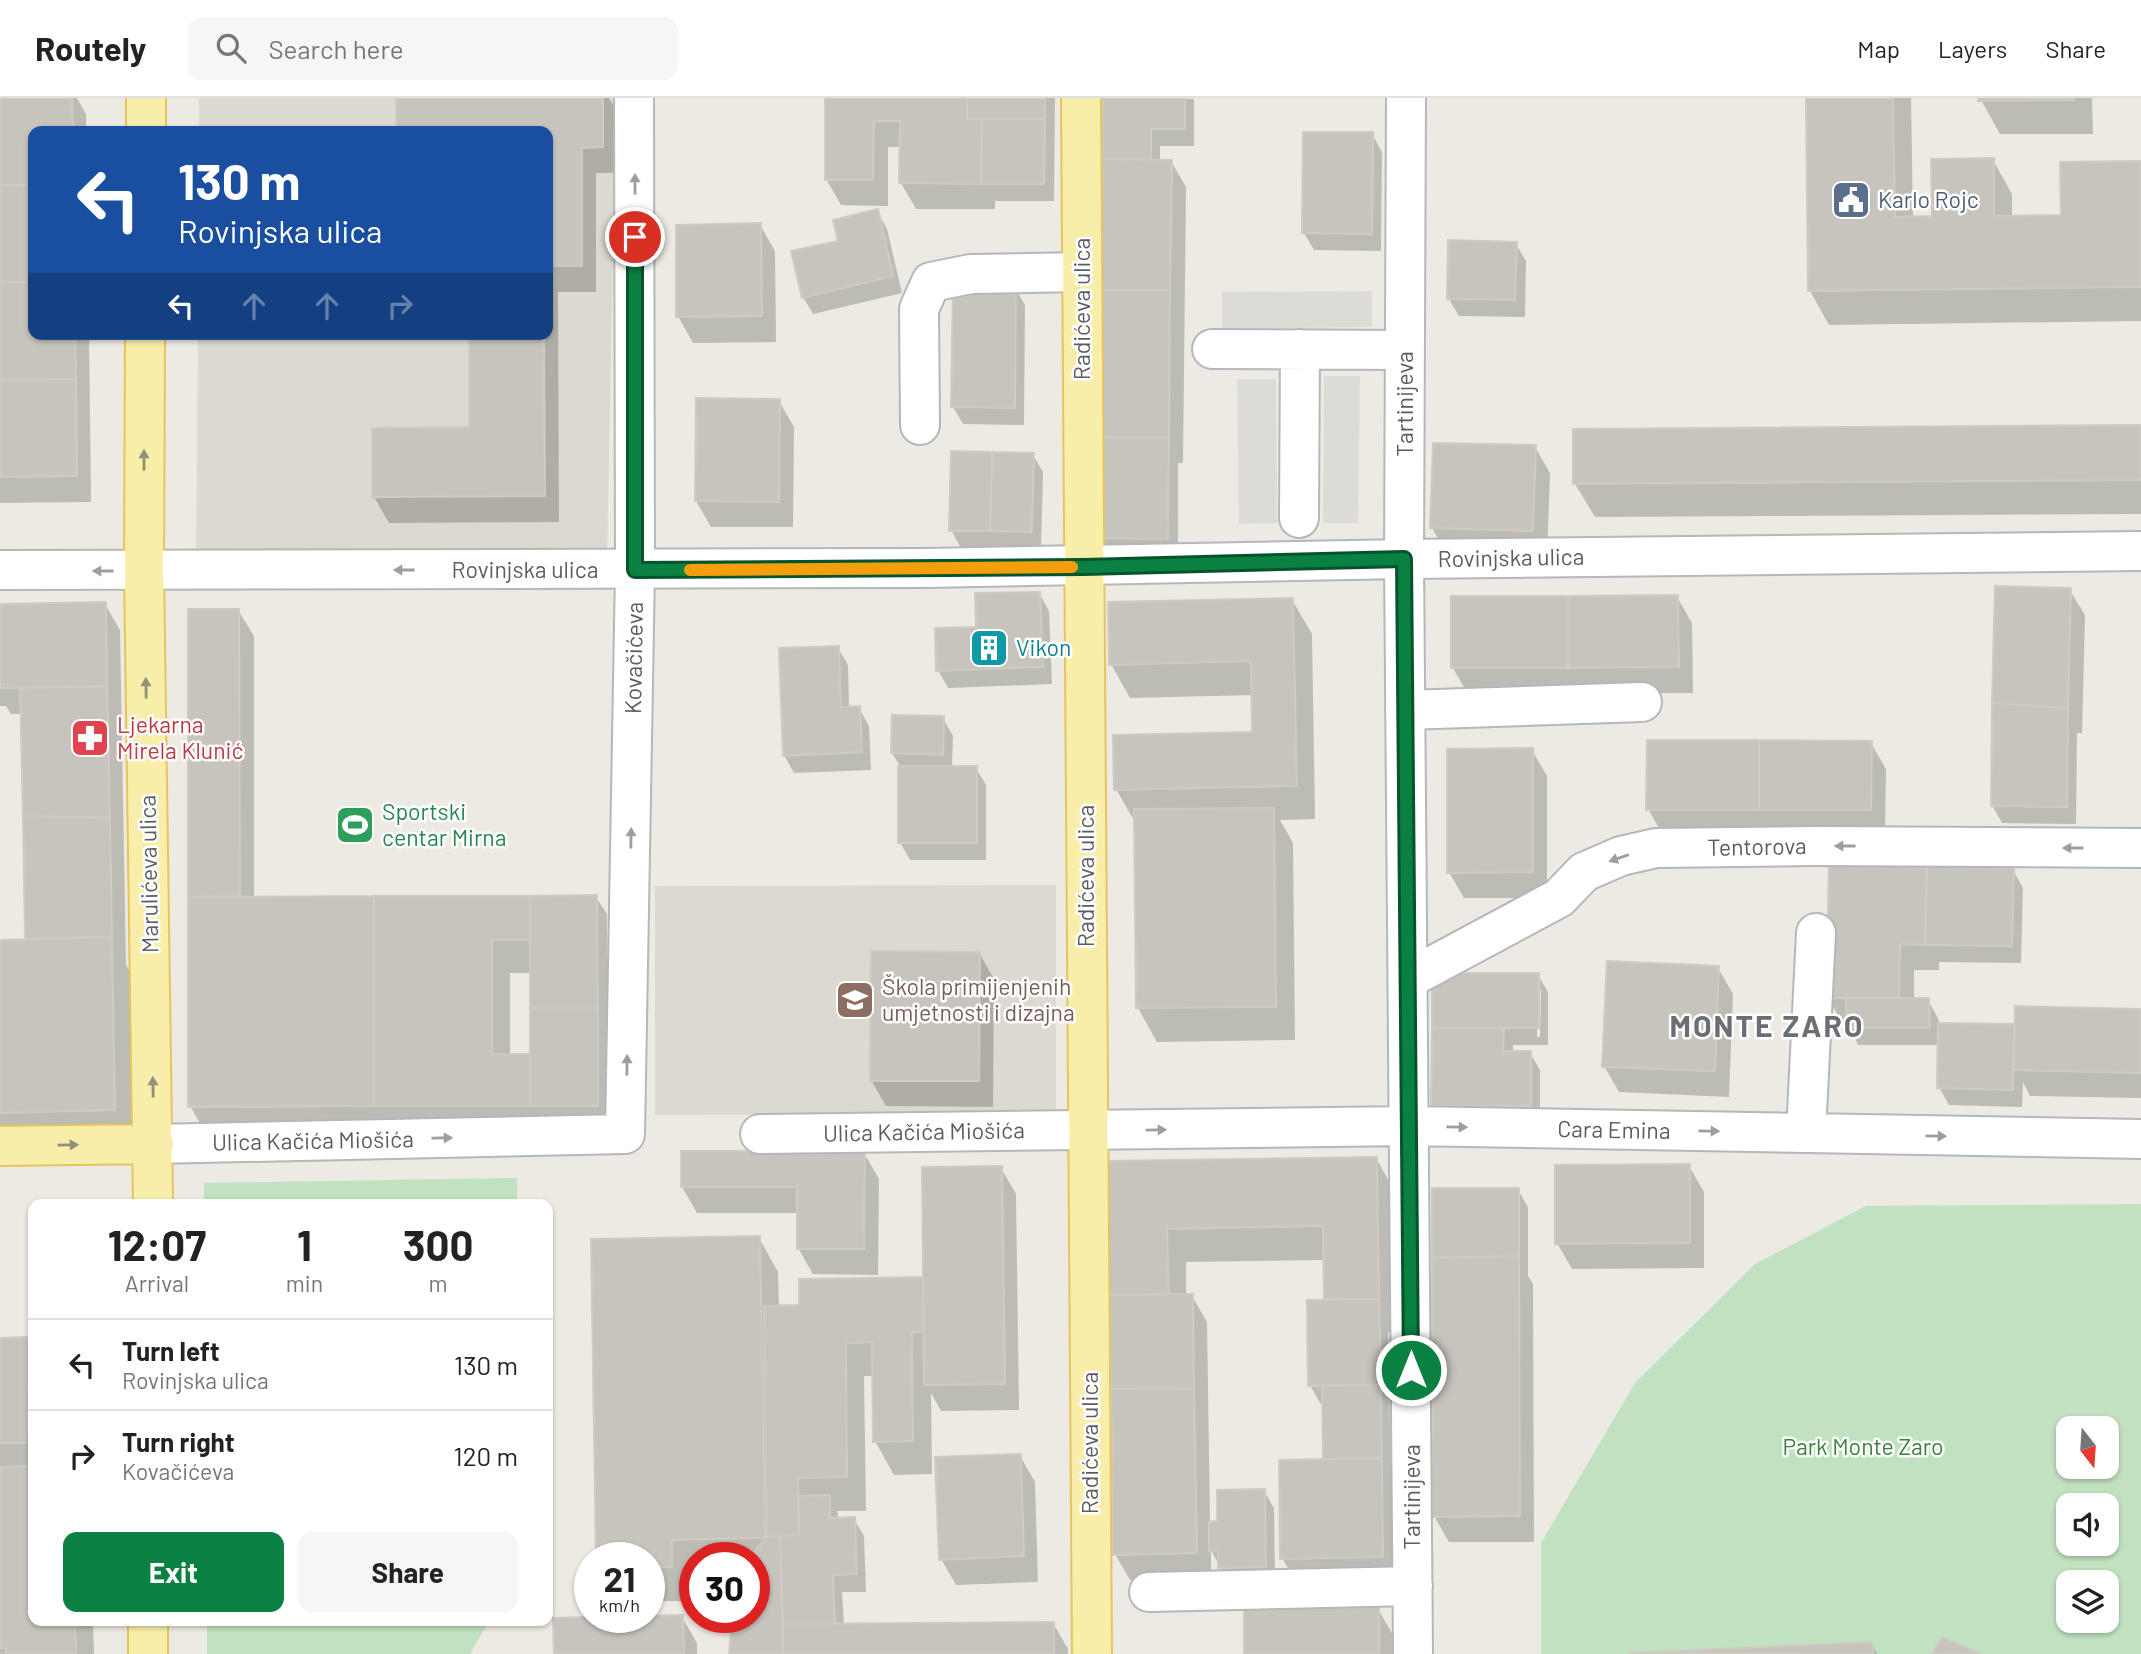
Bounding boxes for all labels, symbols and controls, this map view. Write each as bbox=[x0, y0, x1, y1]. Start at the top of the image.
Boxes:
search box bbox=[188, 17, 678, 80]
text: Routely bbox=[35, 28, 146, 68]
icon: search bbox=[212, 29, 250, 67]
text: Search here bbox=[268, 33, 404, 64]
text: Map bbox=[1857, 34, 1900, 63]
text: Layers bbox=[1938, 34, 2007, 63]
text: Share bbox=[2045, 34, 2106, 63]
text: 130 m bbox=[178, 151, 300, 210]
icon: left bbox=[63, 154, 154, 245]
one-way arrow bbox=[629, 172, 641, 194]
public building icon: Karlo Rojc bbox=[1830, 179, 1872, 221]
place label: Karlo Rojc bbox=[1878, 185, 1979, 213]
pin bbox=[605, 207, 665, 267]
text: Rovinjska ulica bbox=[178, 211, 382, 249]
icon: arrive bbox=[616, 218, 654, 256]
street label: Radićeva ulica bbox=[1067, 238, 1095, 380]
icon: left bbox=[162, 287, 200, 325]
icon: ahead bbox=[235, 287, 273, 325]
icon: ahead bbox=[308, 287, 346, 325]
icon: right bbox=[381, 287, 419, 325]
street label: Tartinijeva bbox=[1390, 351, 1418, 457]
one-way arrow bbox=[139, 449, 150, 471]
street label: Rovinjska ulica bbox=[1437, 542, 1585, 572]
street label: Rovinjska ulica bbox=[452, 555, 598, 583]
one-way arrow bbox=[393, 564, 415, 576]
one-way arrow bbox=[92, 565, 114, 576]
street label: Kovačićeva bbox=[618, 602, 648, 714]
building icon: Vikon bbox=[968, 627, 1010, 669]
place label: Vikon bbox=[1016, 633, 1071, 661]
one-way arrow bbox=[140, 677, 152, 699]
place label: Ljekarna Mirela Klunić bbox=[117, 710, 243, 764]
pharmacy icon: Ljekarna Mirela Klunić bbox=[69, 717, 111, 759]
street label: Marulićeva ulica bbox=[133, 795, 163, 953]
place label: Sportski centar Mirna bbox=[382, 797, 506, 851]
sports icon: Sportski centar Mirna bbox=[334, 804, 376, 846]
street label: Radićeva ulica bbox=[1071, 805, 1099, 947]
one-way arrow bbox=[625, 827, 636, 849]
street label: Tentorova bbox=[1707, 831, 1807, 861]
one-way arrow bbox=[1834, 840, 1856, 852]
one-way arrow bbox=[2062, 842, 2084, 854]
one-way arrow bbox=[1609, 853, 1630, 864]
place label: Škola primijenjenih umjetnosti i dizajna bbox=[882, 972, 1075, 1026]
school or university icon: Škola primijenjenih umjetnosti i dizajna bbox=[834, 979, 876, 1021]
district label: MONTE ZARO bbox=[1670, 1007, 1865, 1043]
one-way arrow bbox=[621, 1054, 632, 1076]
one-way arrow bbox=[147, 1076, 159, 1098]
street label: Cara Emina bbox=[1557, 1114, 1671, 1144]
street label: Ulica Kačića Miošića bbox=[823, 1115, 1025, 1147]
one-way arrow bbox=[1446, 1121, 1468, 1133]
street label: Ulica Kačića Miošića bbox=[212, 1124, 414, 1156]
one-way arrow bbox=[1145, 1124, 1167, 1136]
one-way arrow bbox=[1698, 1126, 1720, 1137]
one-way arrow bbox=[1925, 1130, 1947, 1141]
one-way arrow bbox=[432, 1132, 454, 1144]
one-way arrow bbox=[57, 1139, 79, 1151]
text: 12:07 bbox=[108, 1219, 206, 1269]
text: 1 bbox=[297, 1219, 312, 1269]
text: 300 bbox=[403, 1219, 473, 1269]
text: Arrival bbox=[125, 1269, 189, 1297]
text: min bbox=[286, 1269, 323, 1297]
text: m bbox=[429, 1269, 448, 1297]
position arrow bbox=[1374, 1333, 1448, 1407]
text: Turn left bbox=[122, 1335, 220, 1366]
icon: left bbox=[63, 1346, 101, 1384]
text: 130 m bbox=[454, 1349, 518, 1380]
text: Rovinjska ulica bbox=[122, 1366, 269, 1394]
street label: Radićeva ulica bbox=[1075, 1372, 1103, 1514]
north arrow bbox=[2056, 1416, 2119, 1479]
map controls bbox=[2056, 1416, 2119, 1633]
text: Turn right bbox=[122, 1426, 235, 1457]
park label: Park Monte Zaro bbox=[1782, 1432, 1944, 1460]
icon: right bbox=[63, 1437, 101, 1475]
text: 120 m bbox=[454, 1440, 518, 1471]
street label: Tartinijeva bbox=[1397, 1444, 1425, 1550]
text: Kovačićeva bbox=[122, 1457, 234, 1485]
button: sound bbox=[2056, 1493, 2119, 1556]
button: Exit bbox=[63, 1532, 284, 1612]
button: Share bbox=[298, 1532, 518, 1612]
speed limit sign: 30 bbox=[679, 1542, 770, 1633]
text: 21 bbox=[604, 1557, 635, 1599]
button: layers bbox=[2056, 1570, 2119, 1633]
text: km/h bbox=[599, 1594, 640, 1616]

